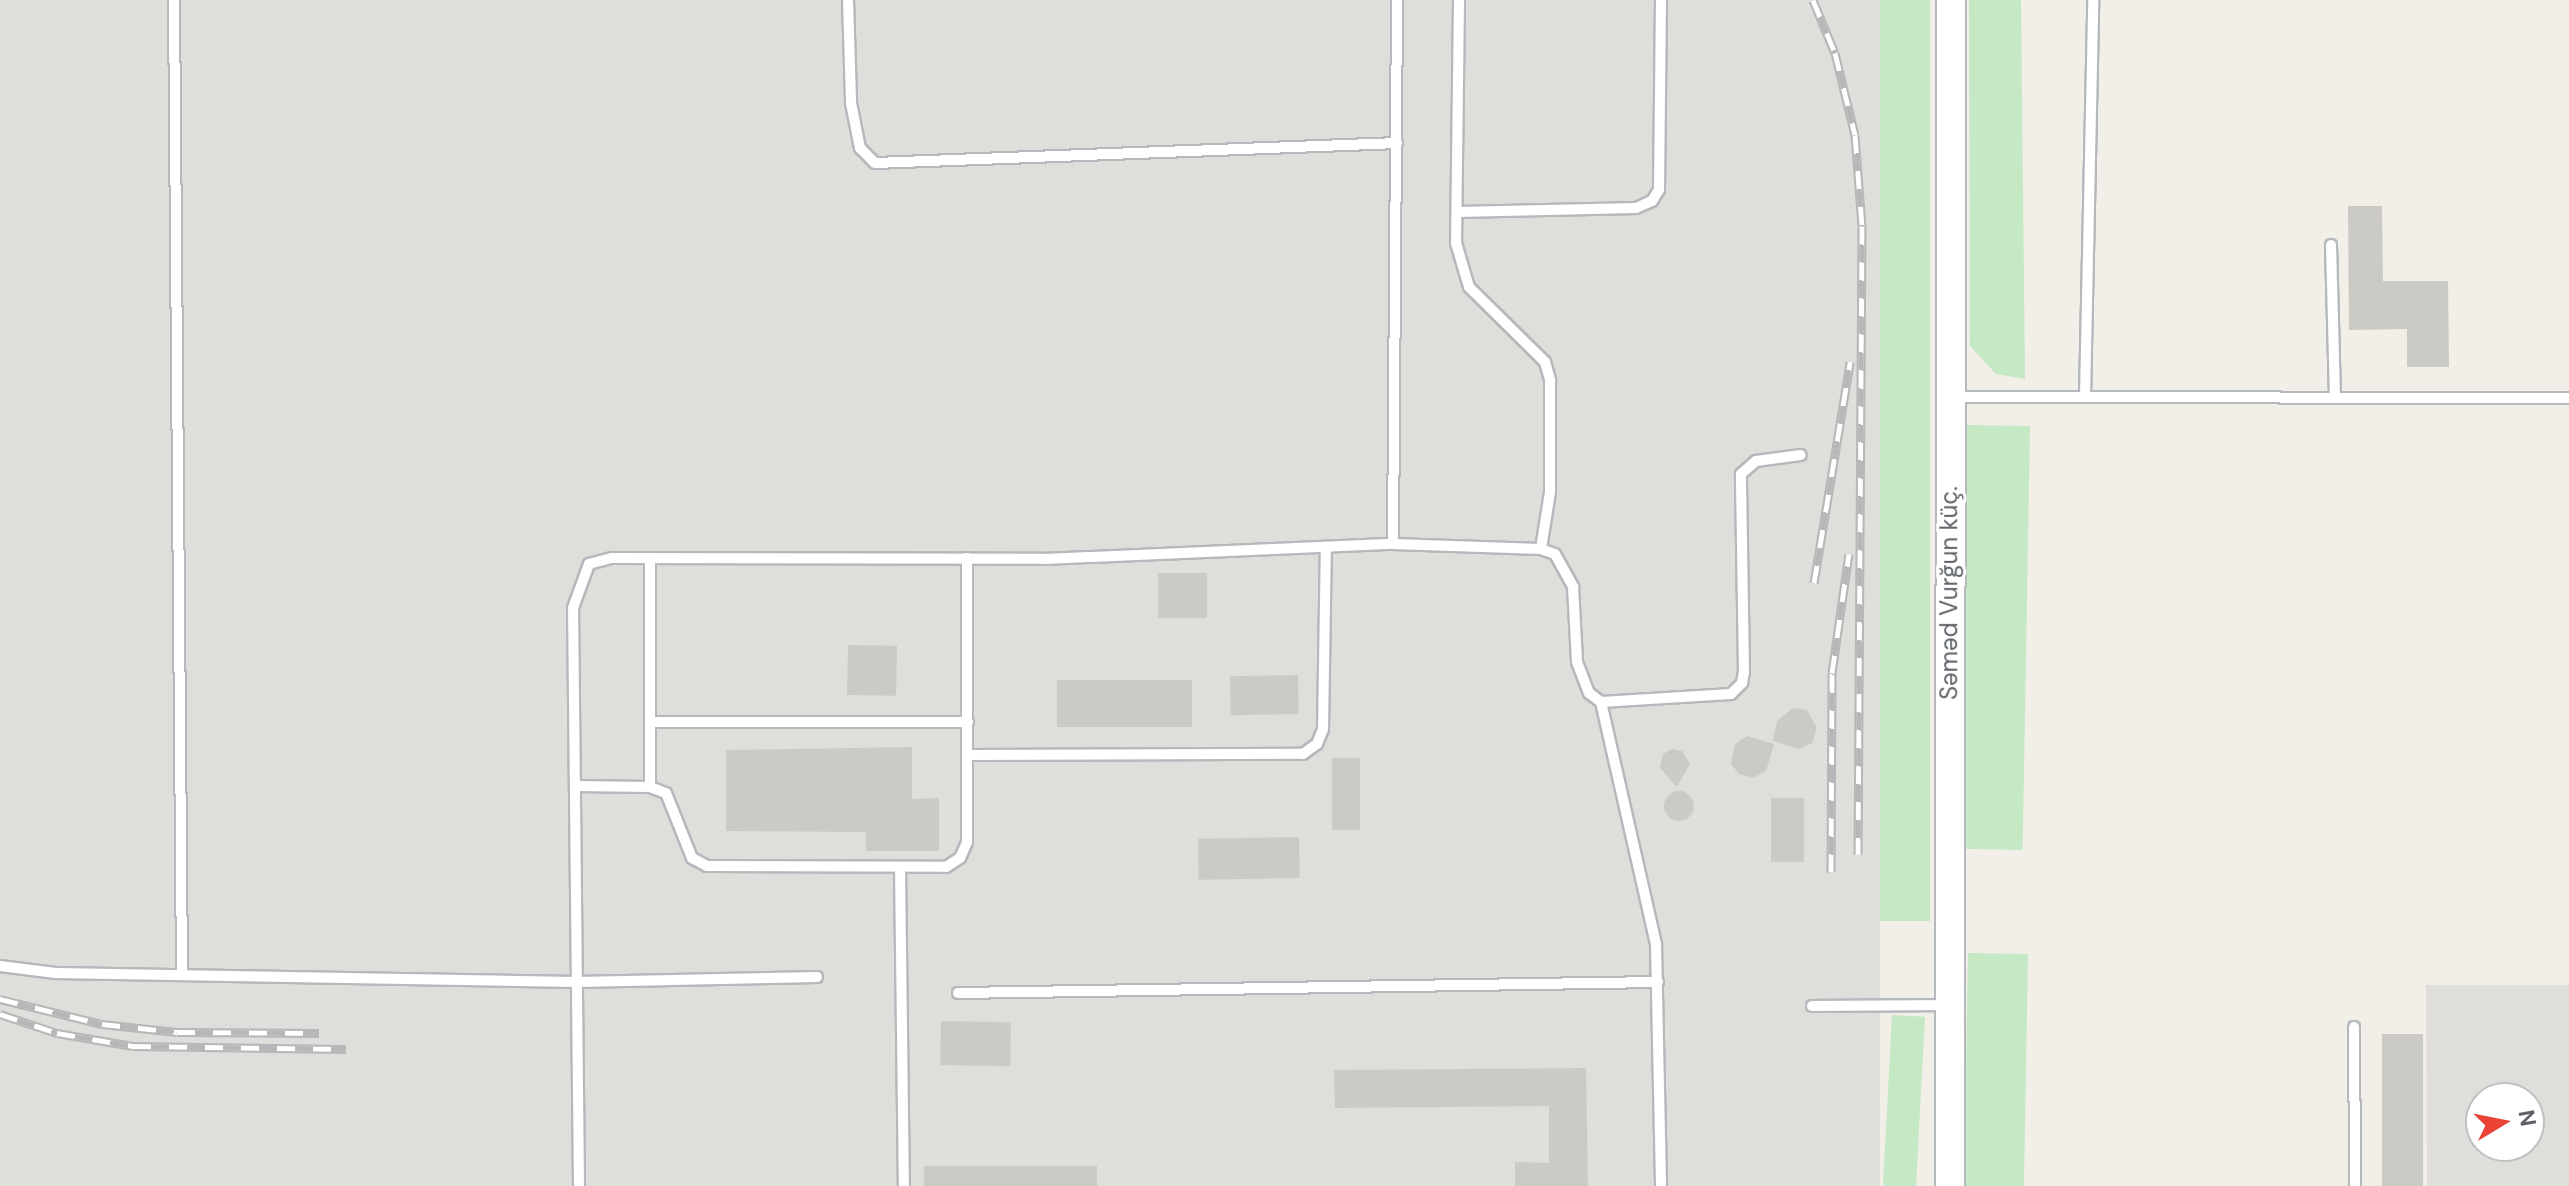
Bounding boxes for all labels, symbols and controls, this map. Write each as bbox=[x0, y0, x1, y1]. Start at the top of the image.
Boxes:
street label: Səməd Vurğun küç. bbox=[1935, 486, 1963, 700]
north arrow bbox=[2465, 1082, 2545, 1162]
text: N bbox=[2511, 1108, 2543, 1129]

